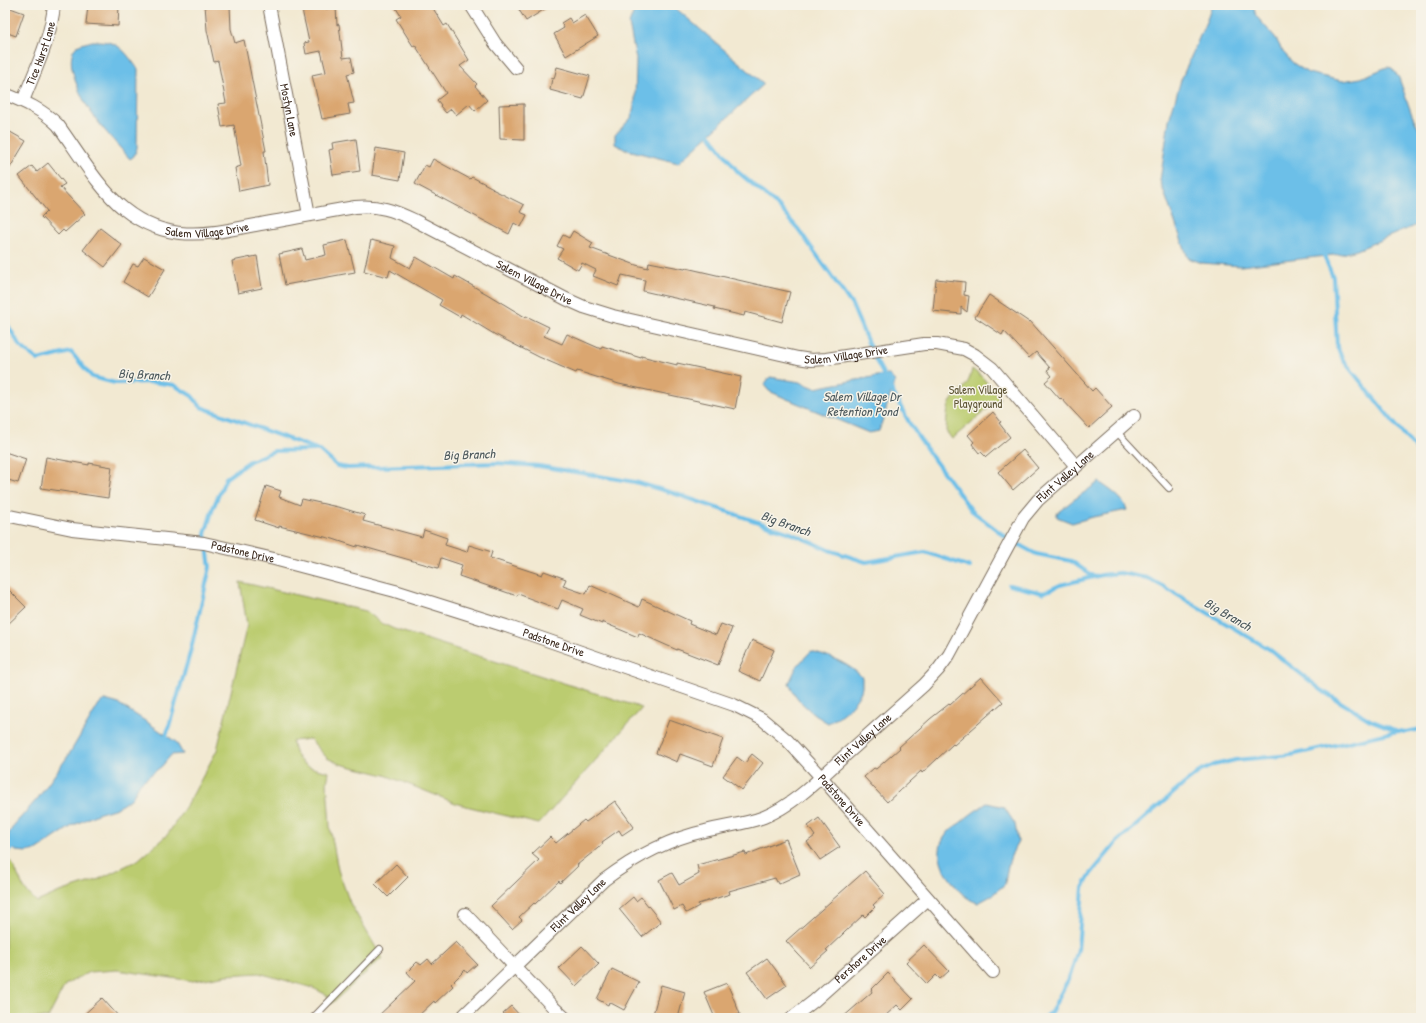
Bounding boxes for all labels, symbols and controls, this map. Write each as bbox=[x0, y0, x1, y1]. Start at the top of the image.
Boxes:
street label: Tice Hurst Lane bbox=[21, 20, 59, 88]
street label: Mostyn Lane bbox=[276, 82, 303, 138]
street label: Salem Village Drive bbox=[164, 217, 250, 242]
street label: Salem Village Drive bbox=[493, 255, 576, 309]
street label: Salem Village Drive bbox=[803, 341, 889, 368]
water label: Big Branch bbox=[118, 364, 172, 385]
park label: Salem Village Playground bbox=[949, 381, 1007, 412]
water label: Salem Village Dr Retention Pond bbox=[823, 387, 903, 420]
water label: Big Branch bbox=[443, 444, 497, 465]
street label: Flint Valley Lane bbox=[1032, 446, 1098, 506]
water label: Big Branch bbox=[758, 506, 815, 542]
street label: Padstone Drive bbox=[210, 536, 276, 567]
water label: Big Branch bbox=[1201, 593, 1256, 636]
street label: Padstone Drive bbox=[521, 623, 587, 661]
street label: Flint Valley Lane bbox=[830, 709, 895, 770]
street label: Padstone Drive bbox=[814, 770, 870, 830]
street label: Flint Valley Lane bbox=[546, 873, 610, 936]
street label: Pershore Drive bbox=[830, 931, 890, 987]

